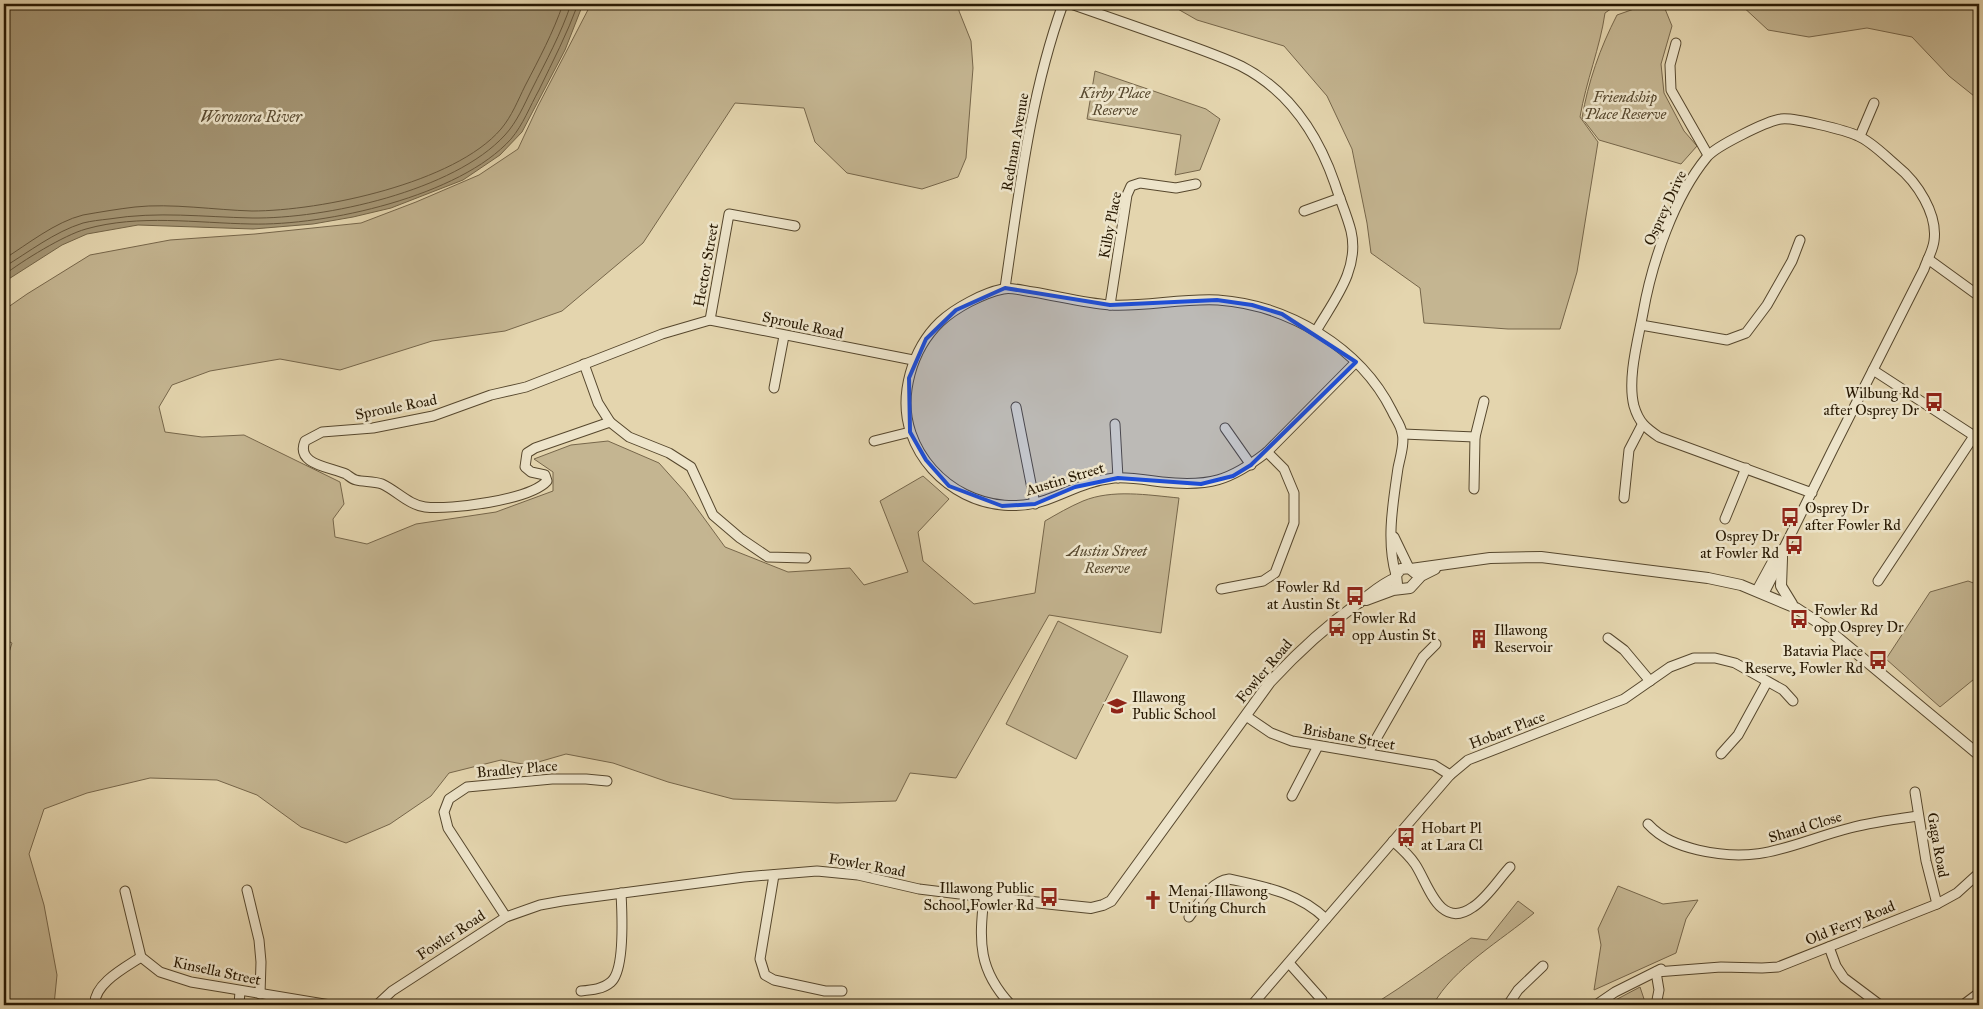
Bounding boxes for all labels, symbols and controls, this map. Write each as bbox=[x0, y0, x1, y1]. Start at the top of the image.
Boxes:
park label: Kirby Place Reserve bbox=[1079, 84, 1151, 119]
park label: Friendship Place Reserve bbox=[1584, 88, 1667, 123]
street label: Redman Avenue bbox=[997, 91, 1033, 193]
water label: Woronora River bbox=[200, 107, 303, 126]
street label: Osprey Drive bbox=[1640, 167, 1690, 249]
street label: Kilby Place bbox=[1095, 190, 1125, 260]
street label: Hector Street bbox=[690, 221, 722, 308]
street label: Sproule Road bbox=[761, 308, 846, 343]
place label: Wilbung Rd after Osprey Dr bbox=[1823, 384, 1919, 419]
street label: Sproule Road bbox=[354, 390, 439, 424]
bus stop icon: Wilbung Rd after Osprey Dr bbox=[1923, 391, 1945, 413]
street label: Austin Street bbox=[1022, 458, 1107, 500]
place label: Osprey Dr after Fowler Rd bbox=[1805, 499, 1901, 534]
bus stop icon: Osprey Dr after Fowler Rd bbox=[1779, 506, 1801, 528]
place label: Osprey Dr at Fowler Rd bbox=[1700, 527, 1779, 562]
bus stop icon: Osprey Dr at Fowler Rd bbox=[1783, 534, 1805, 556]
park label: Austin Street Reserve bbox=[1065, 542, 1148, 577]
place label: Fowler Rd at Austin St bbox=[1267, 578, 1341, 613]
bus stop icon: Fowler Rd at Austin St bbox=[1344, 585, 1366, 607]
place label: Fowler Rd opp Osprey Dr bbox=[1814, 601, 1904, 636]
bus stop icon: Fowler Rd opp Osprey Dr bbox=[1788, 608, 1810, 630]
place label: Fowler Rd opp Austin St bbox=[1352, 609, 1437, 644]
bus stop icon: Fowler Rd opp Austin St bbox=[1326, 616, 1348, 638]
place label: Illawong Reservoir bbox=[1494, 621, 1553, 656]
building icon: Illawong Reservoir bbox=[1468, 628, 1490, 650]
street label: Fowler Road bbox=[1232, 635, 1296, 707]
place label: Batavia Place Reserve, Fowler Rd bbox=[1744, 642, 1863, 677]
bus stop icon: Batavia Place Reserve, Fowler Rd bbox=[1867, 649, 1889, 671]
place label: Illawong Public School bbox=[1132, 688, 1217, 723]
school or university icon: Illawong Public School bbox=[1106, 695, 1128, 717]
street label: Hobart Place bbox=[1467, 707, 1547, 753]
street label: Brisbane Street bbox=[1301, 720, 1397, 754]
street label: Bradley Place bbox=[476, 756, 558, 782]
street label: Shand Close bbox=[1766, 807, 1844, 847]
street label: Gaga Road bbox=[1923, 811, 1953, 879]
place label: Hobart Pl at Lara Cl bbox=[1421, 819, 1484, 854]
bus stop icon: Hobart Pl at Lara Cl bbox=[1395, 826, 1417, 848]
street label: Fowler Road bbox=[827, 849, 907, 881]
place label: Illawong Public School,Fowler Rd bbox=[924, 879, 1034, 914]
place label: Menai-Illawong Uniting Church bbox=[1168, 882, 1269, 917]
bus stop icon: Illawong Public School,Fowler Rd bbox=[1038, 886, 1060, 908]
church icon: Menai-Illawong Uniting Church bbox=[1142, 889, 1164, 911]
street label: Old Ferry Road bbox=[1802, 897, 1898, 949]
street label: Fowler Road bbox=[413, 906, 489, 964]
street label: Kinsella Street bbox=[171, 953, 263, 989]

